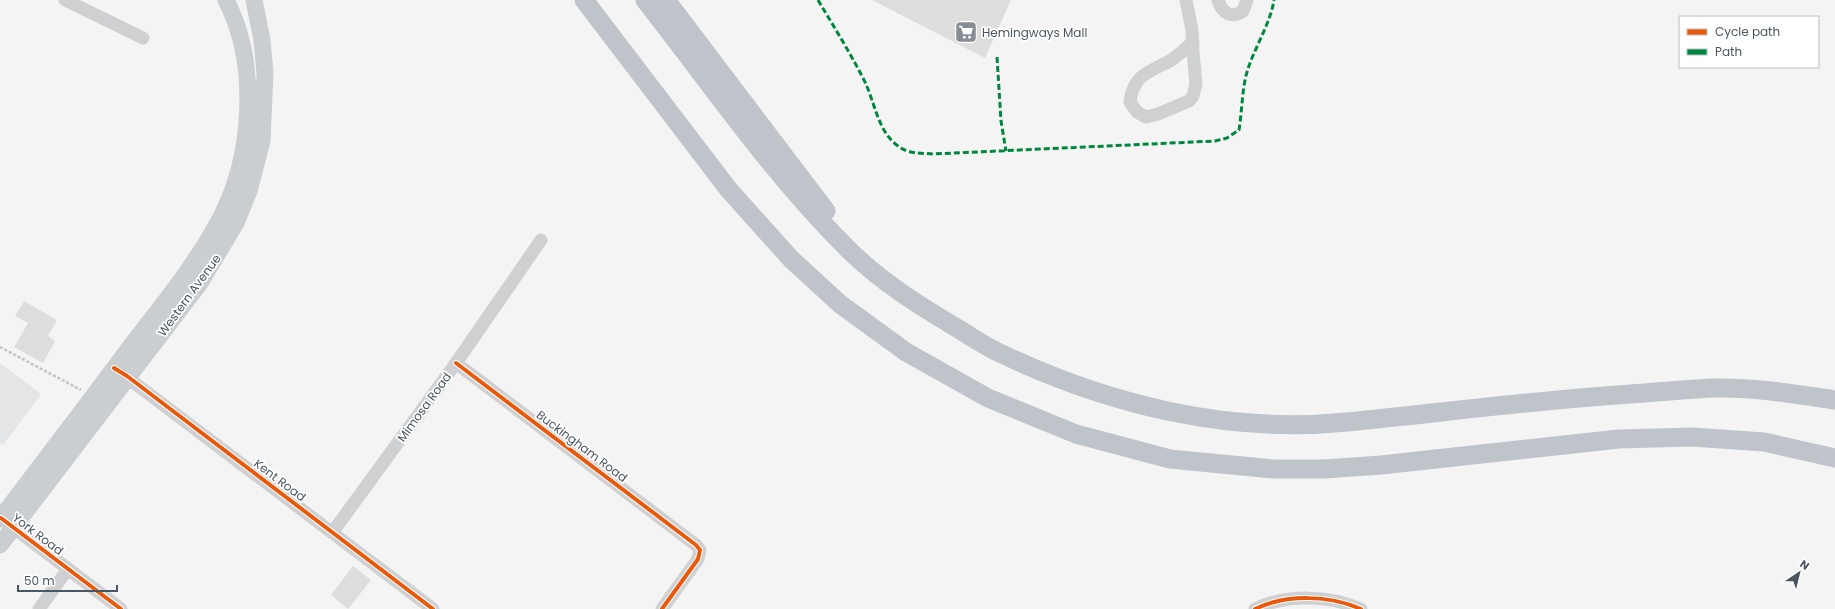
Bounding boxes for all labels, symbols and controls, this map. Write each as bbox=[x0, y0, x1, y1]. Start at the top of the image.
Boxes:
legend bbox=[1679, 16, 1819, 68]
supermarket icon: Hemingways Mall bbox=[953, 19, 979, 45]
text: Cycle path bbox=[1715, 23, 1780, 40]
place label: Hemingways Mall bbox=[982, 24, 1087, 41]
text: Path bbox=[1715, 43, 1742, 60]
street label: Western Avenue bbox=[153, 251, 225, 339]
street label: Mimosa Road bbox=[393, 369, 455, 445]
street label: Buckingham Road bbox=[533, 406, 631, 486]
street label: Kent Road bbox=[250, 455, 310, 505]
street label: York Road bbox=[9, 509, 67, 559]
north arrow bbox=[1779, 553, 1819, 593]
text: N bbox=[1797, 556, 1813, 574]
scale bar bbox=[18, 567, 117, 593]
text: 50 m bbox=[24, 572, 55, 589]

